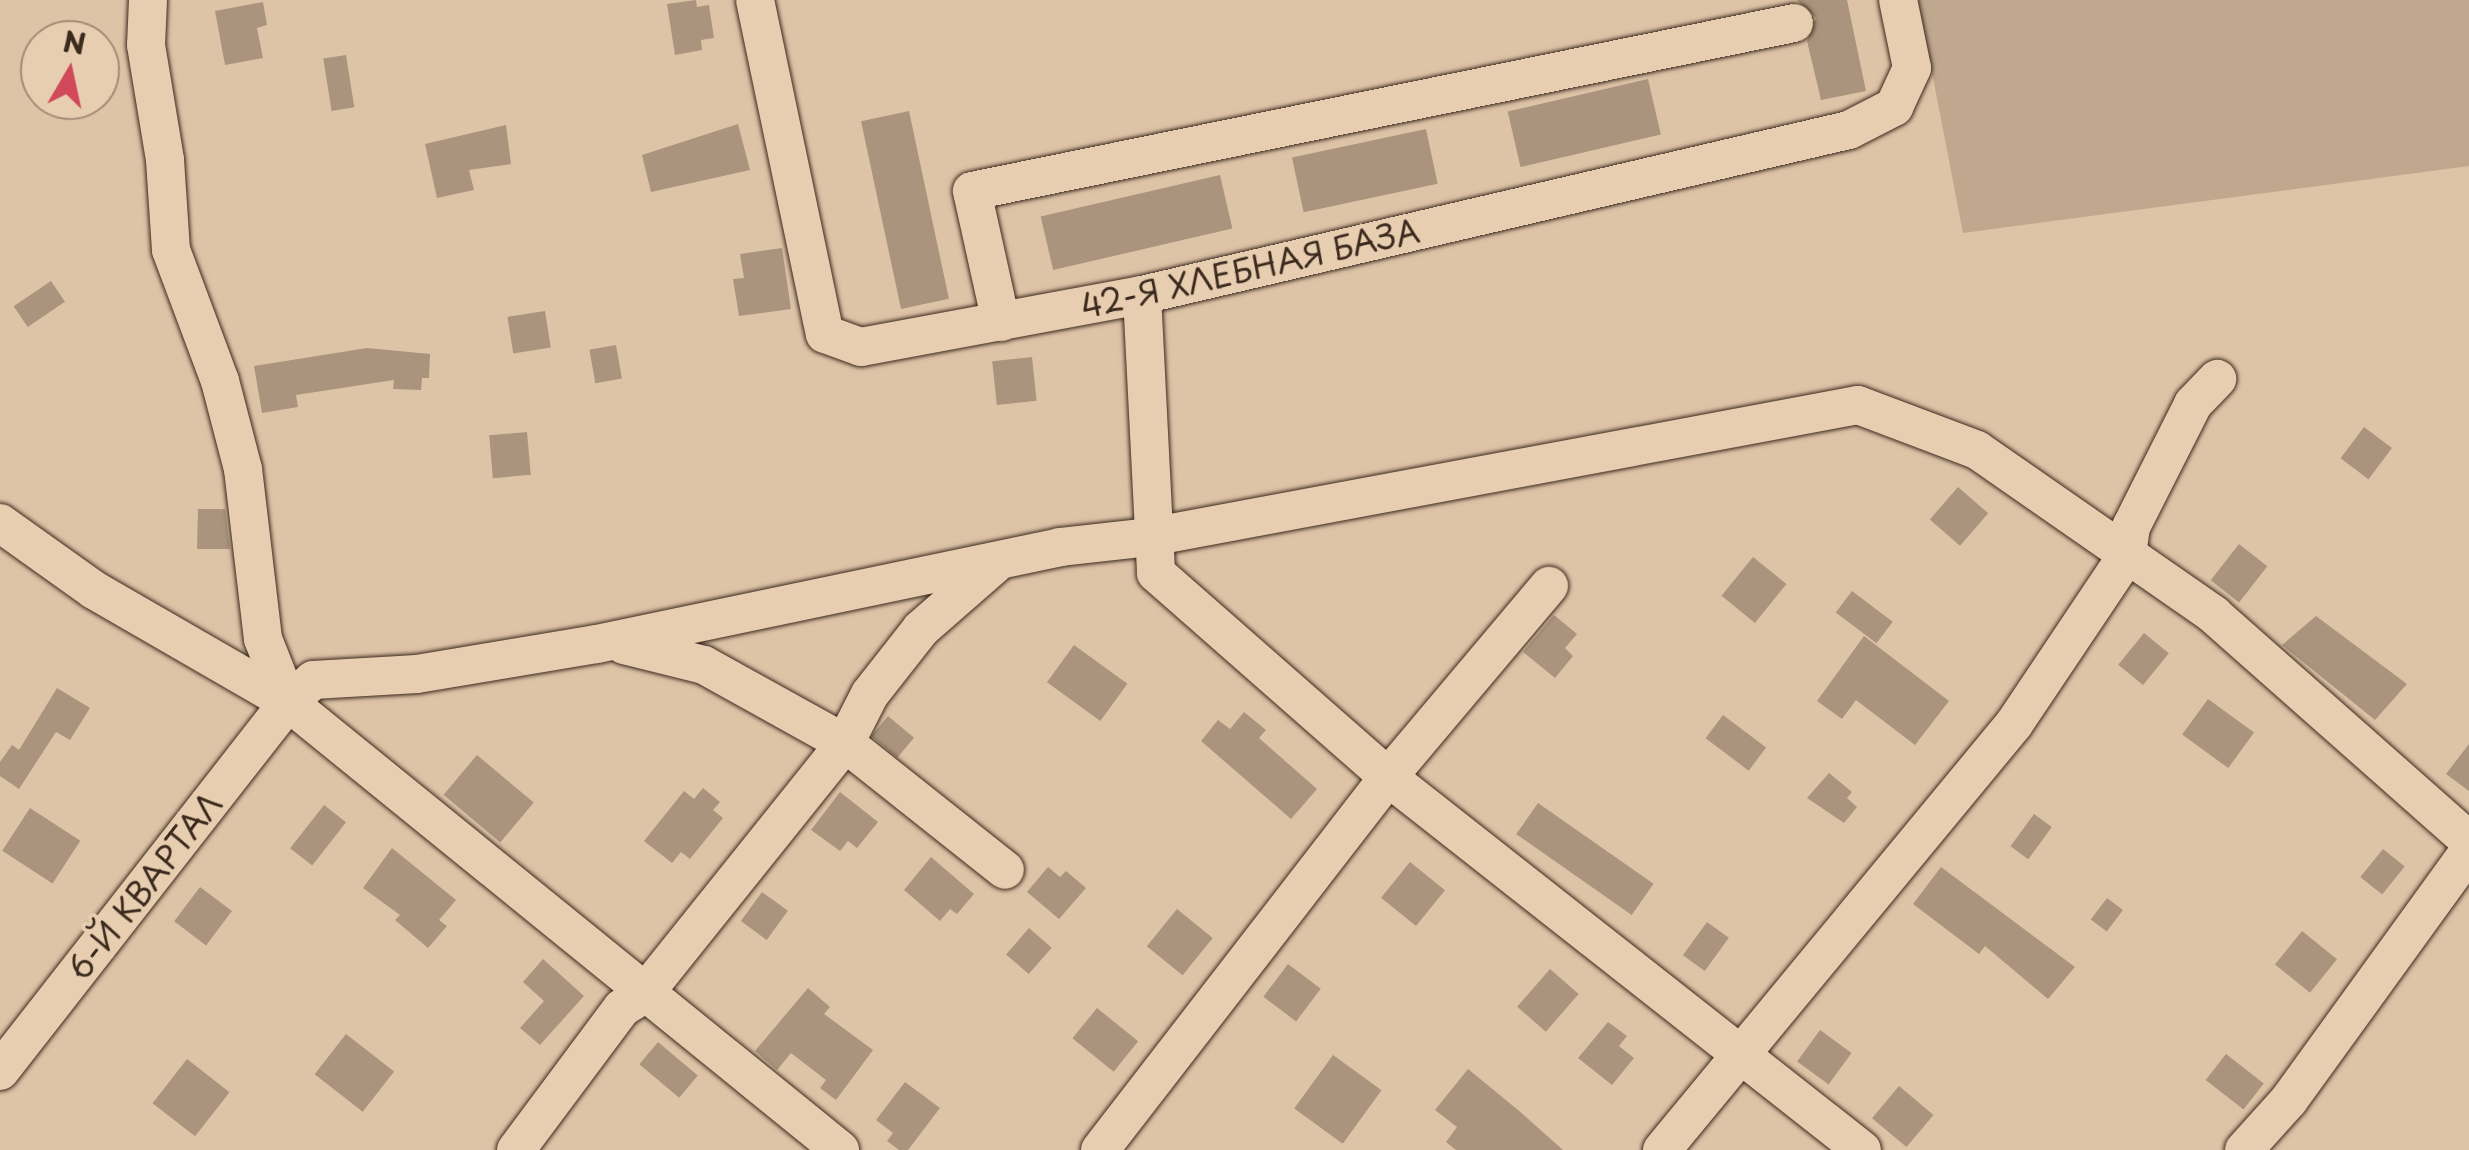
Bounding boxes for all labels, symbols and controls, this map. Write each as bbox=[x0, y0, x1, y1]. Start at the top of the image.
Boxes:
text: N bbox=[60, 19, 89, 65]
north arrow bbox=[20, 20, 120, 120]
street label: 42-Я ХЛЕБНАЯ БАЗА bbox=[1077, 210, 1423, 326]
street label: 6-Й КВАРТАЛ bbox=[59, 785, 229, 987]

